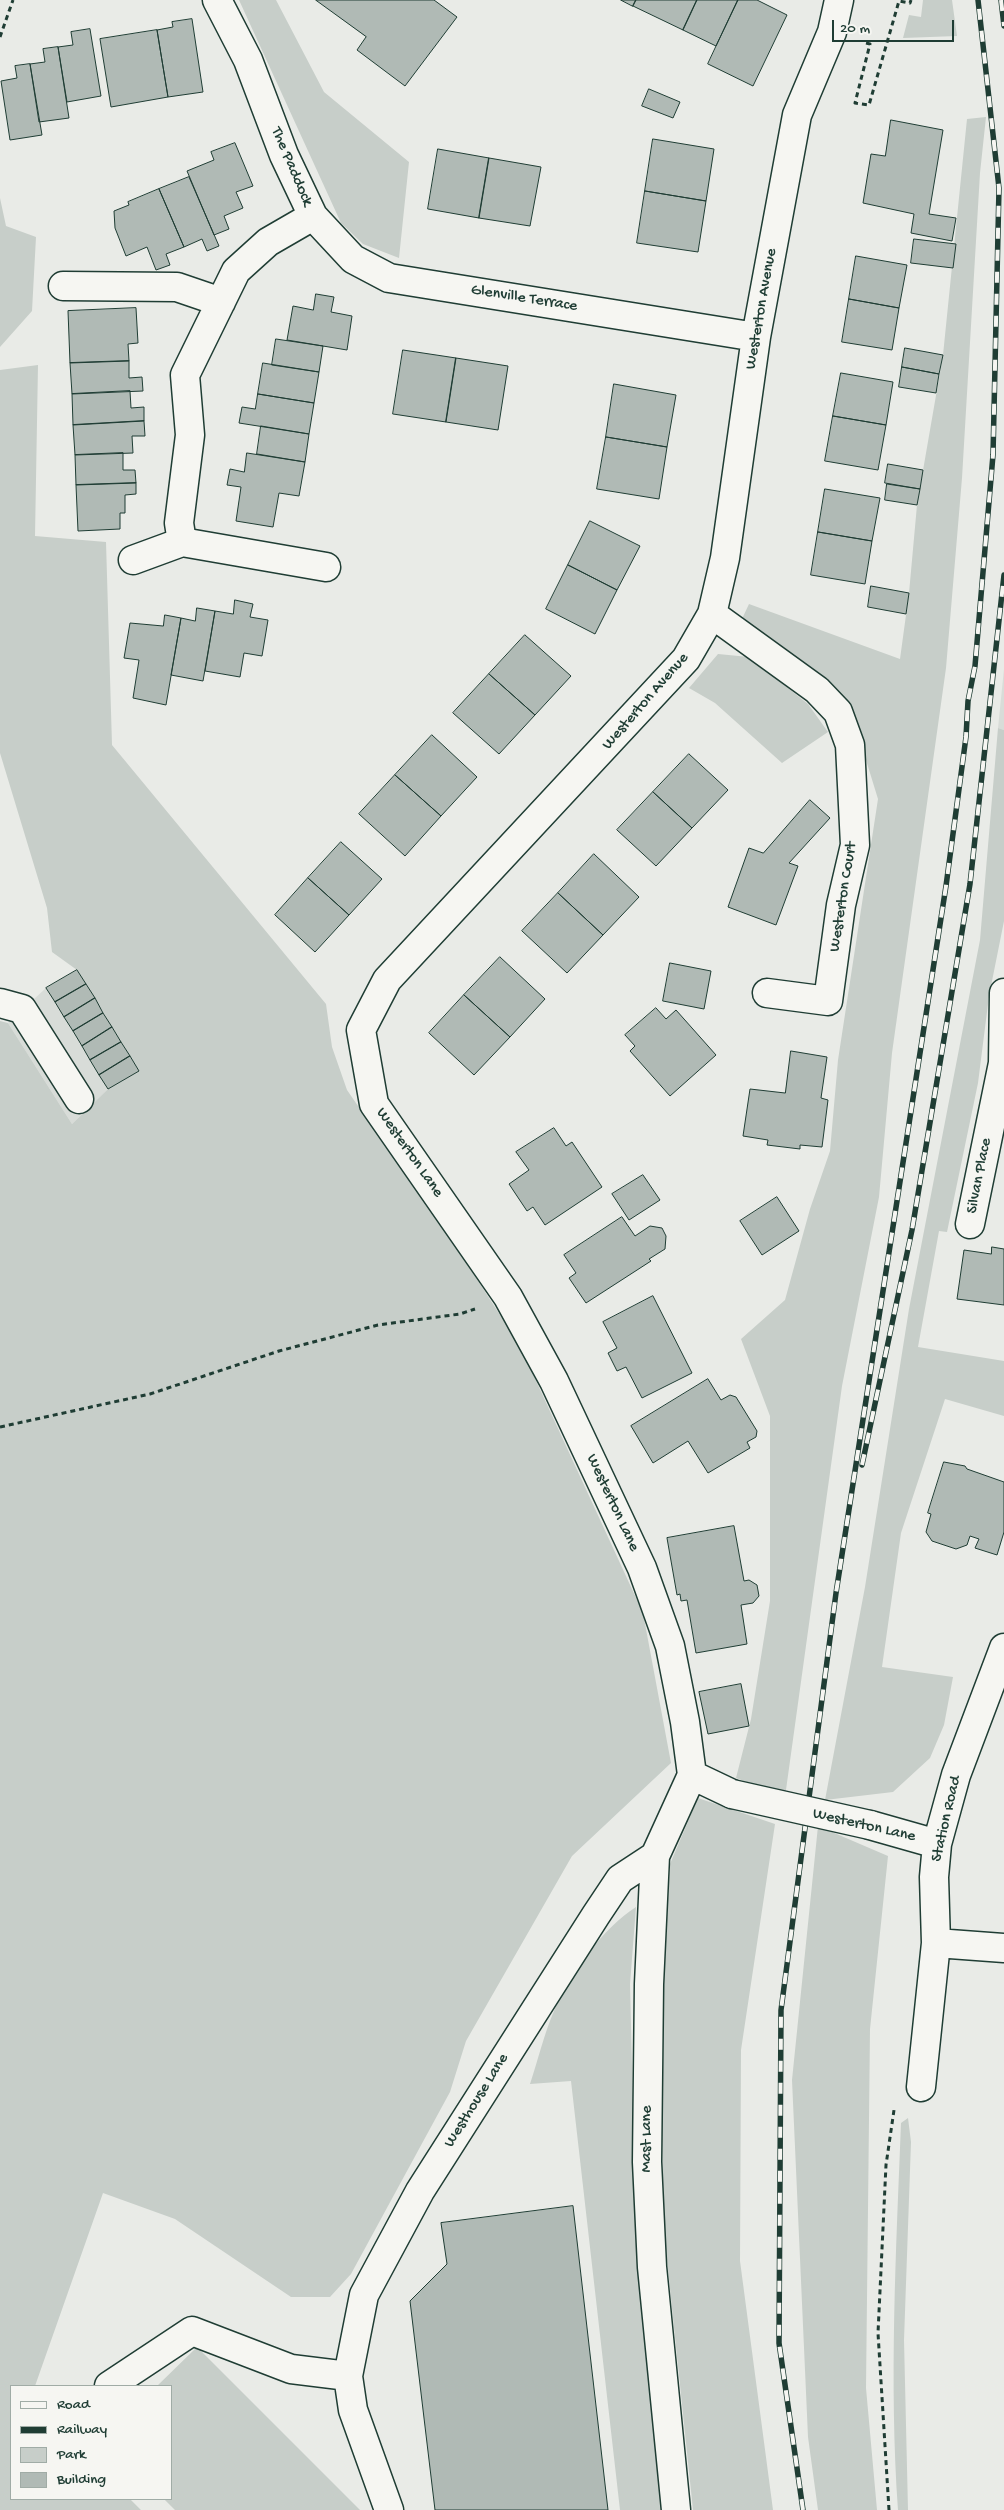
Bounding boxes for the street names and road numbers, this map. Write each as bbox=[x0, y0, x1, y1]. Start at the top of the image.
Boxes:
street label: The Paddock bbox=[266, 125, 316, 209]
street label: Westerton Avenue bbox=[742, 247, 782, 371]
street label: Glenville Terrace bbox=[469, 281, 579, 317]
street label: Westerton Avenue bbox=[599, 649, 693, 755]
street label: Westerton Court bbox=[826, 841, 862, 953]
street label: Westerton Lane bbox=[371, 1104, 447, 1202]
street label: Silvan Place bbox=[963, 1137, 997, 1215]
street label: Westerton Lane bbox=[581, 1451, 643, 1555]
street label: Station Road bbox=[928, 1774, 966, 1864]
street label: Westerton Lane bbox=[811, 1805, 917, 1847]
street label: Westhouse Lane bbox=[440, 2050, 514, 2152]
street label: Mast Lane bbox=[638, 2106, 658, 2172]

